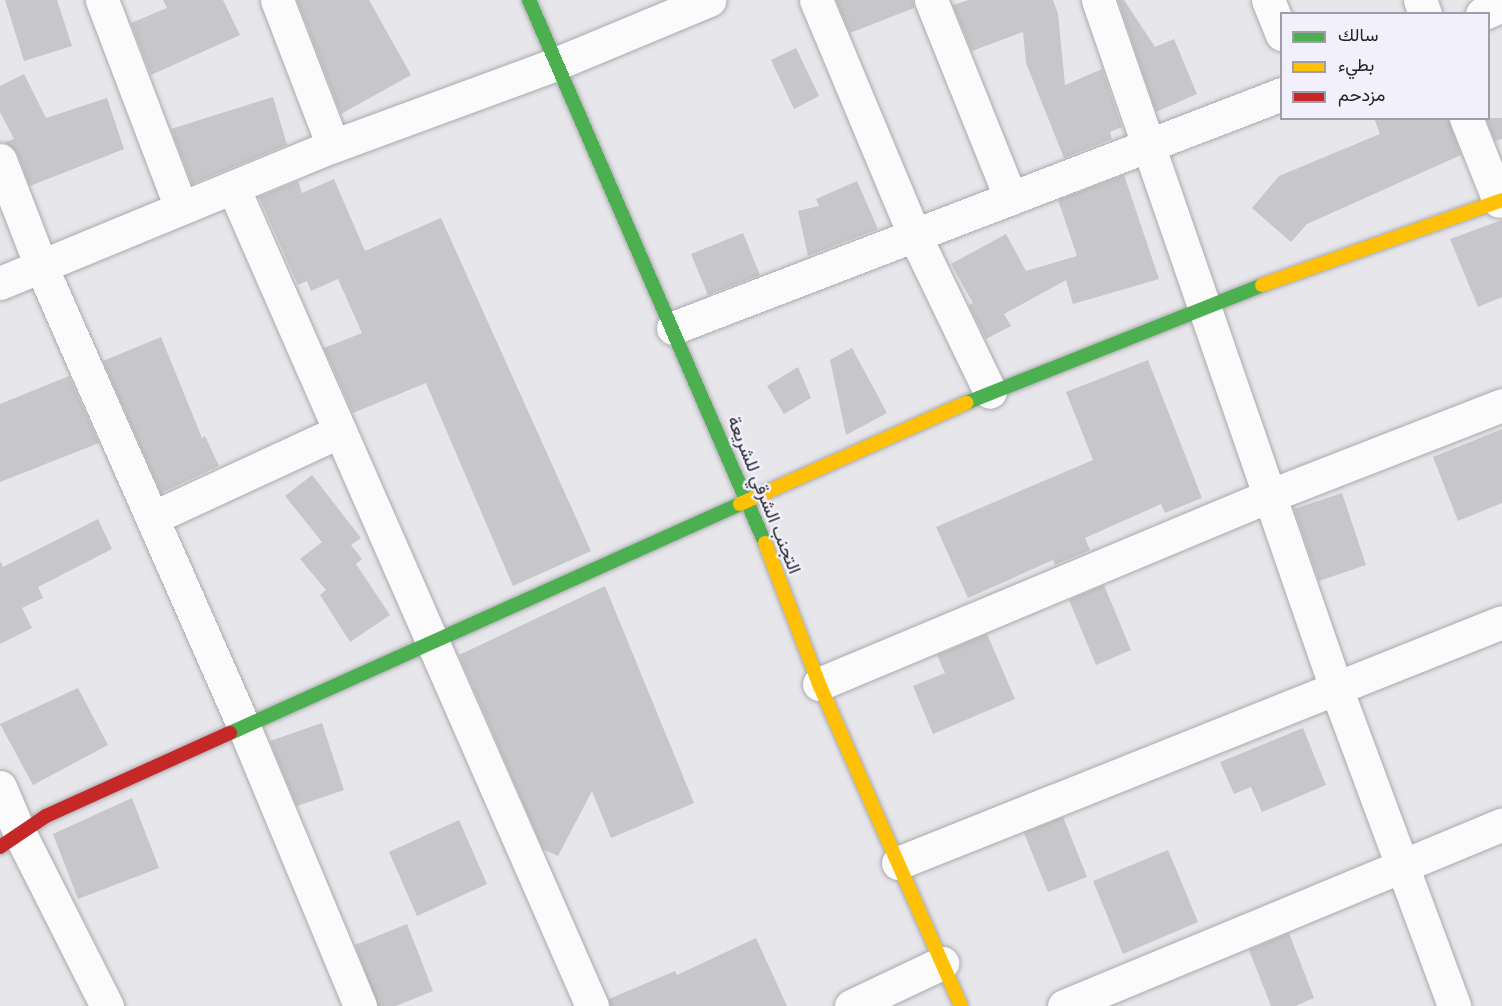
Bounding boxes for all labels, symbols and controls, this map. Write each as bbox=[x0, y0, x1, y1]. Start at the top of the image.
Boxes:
legend bbox=[1280, 12, 1490, 120]
text: سالك bbox=[1338, 24, 1378, 46]
text: بطيء bbox=[1338, 54, 1374, 76]
text: مزدحم bbox=[1338, 84, 1385, 106]
street label: التجنب الشرقي للشريعة bbox=[722, 413, 806, 577]

